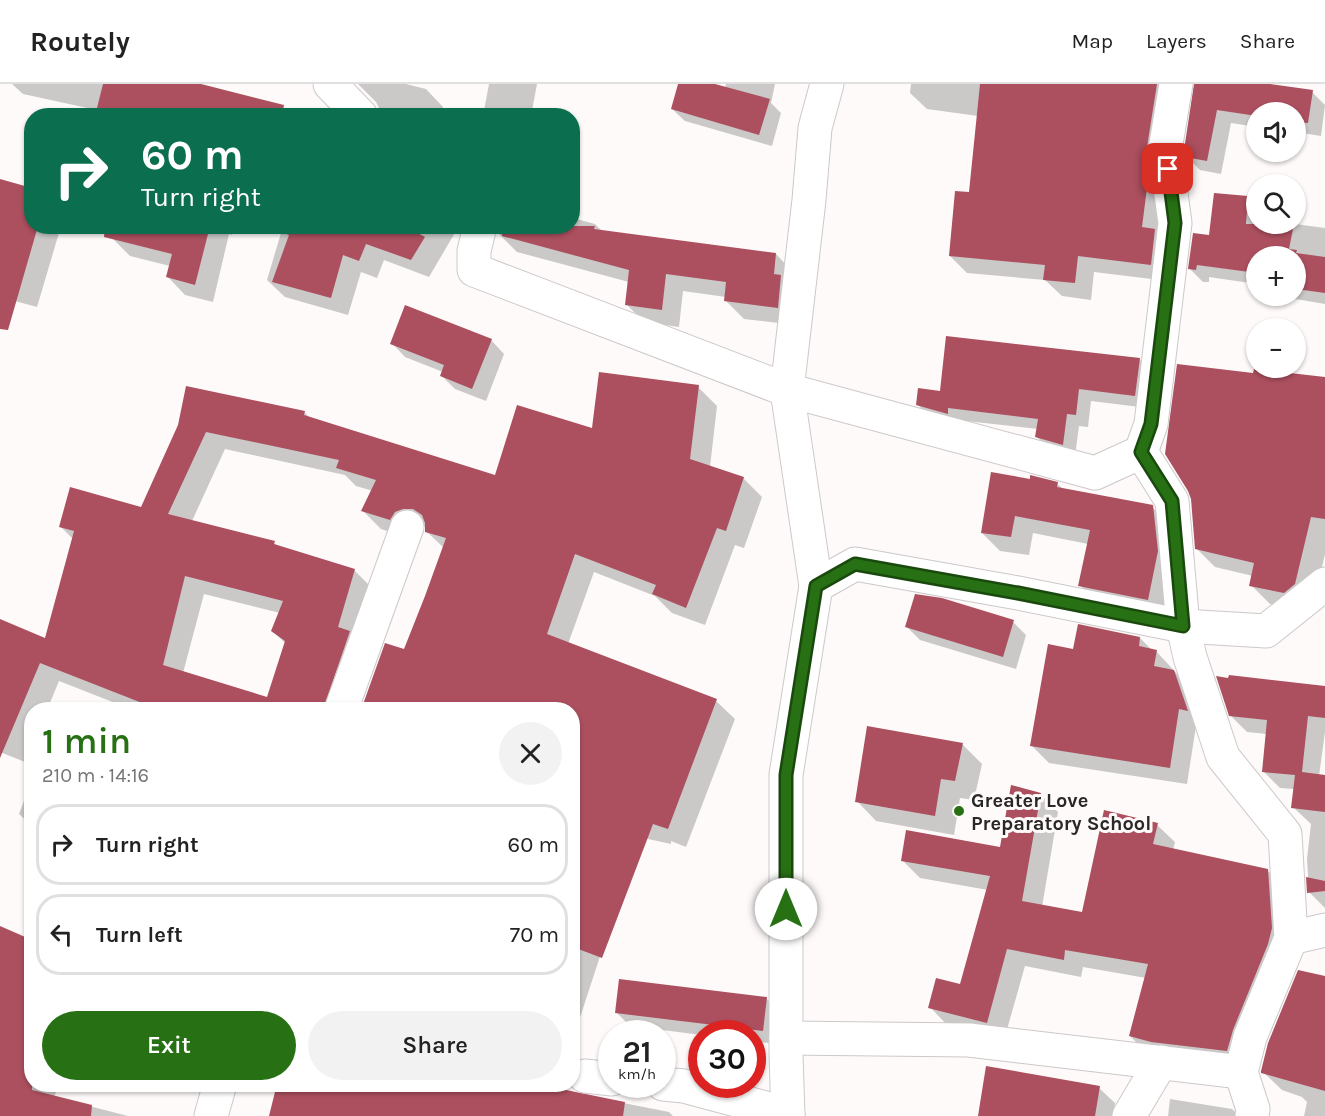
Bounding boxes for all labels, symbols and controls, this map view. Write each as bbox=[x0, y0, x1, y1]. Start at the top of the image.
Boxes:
text: Routely bbox=[30, 25, 130, 58]
text: Map bbox=[1071, 29, 1113, 53]
text: Layers bbox=[1146, 29, 1207, 53]
text: Share bbox=[1240, 29, 1295, 53]
map controls bbox=[1246, 102, 1306, 378]
button: sound bbox=[1246, 102, 1306, 162]
text: 60 m bbox=[141, 130, 244, 180]
icon: right bbox=[42, 132, 120, 210]
pin bbox=[1142, 143, 1193, 194]
icon: arrive bbox=[1151, 152, 1184, 185]
button: search bbox=[1246, 174, 1306, 234]
text: Turn right bbox=[141, 181, 261, 213]
button: + bbox=[1246, 246, 1306, 306]
button: − bbox=[1246, 318, 1306, 378]
text: 1 min bbox=[42, 720, 131, 762]
button: close bbox=[499, 722, 562, 785]
text: 210 m · 14:16 bbox=[42, 764, 149, 787]
place label: Greater Love Preparatory School bbox=[971, 789, 1151, 835]
marker: Greater Love Preparatory School bbox=[952, 804, 966, 818]
icon: right bbox=[45, 828, 78, 861]
text: Turn right bbox=[96, 832, 199, 858]
text: 60 m bbox=[508, 832, 559, 858]
position arrow bbox=[754, 877, 818, 941]
icon: left bbox=[45, 918, 78, 951]
text: Turn left bbox=[96, 922, 183, 948]
text: 70 m bbox=[510, 922, 559, 948]
button: Exit bbox=[42, 1011, 296, 1080]
button: Share bbox=[308, 1011, 562, 1080]
speed limit sign: 30 bbox=[688, 1020, 766, 1098]
text: 21 bbox=[623, 1034, 651, 1070]
text: km/h bbox=[618, 1065, 656, 1083]

